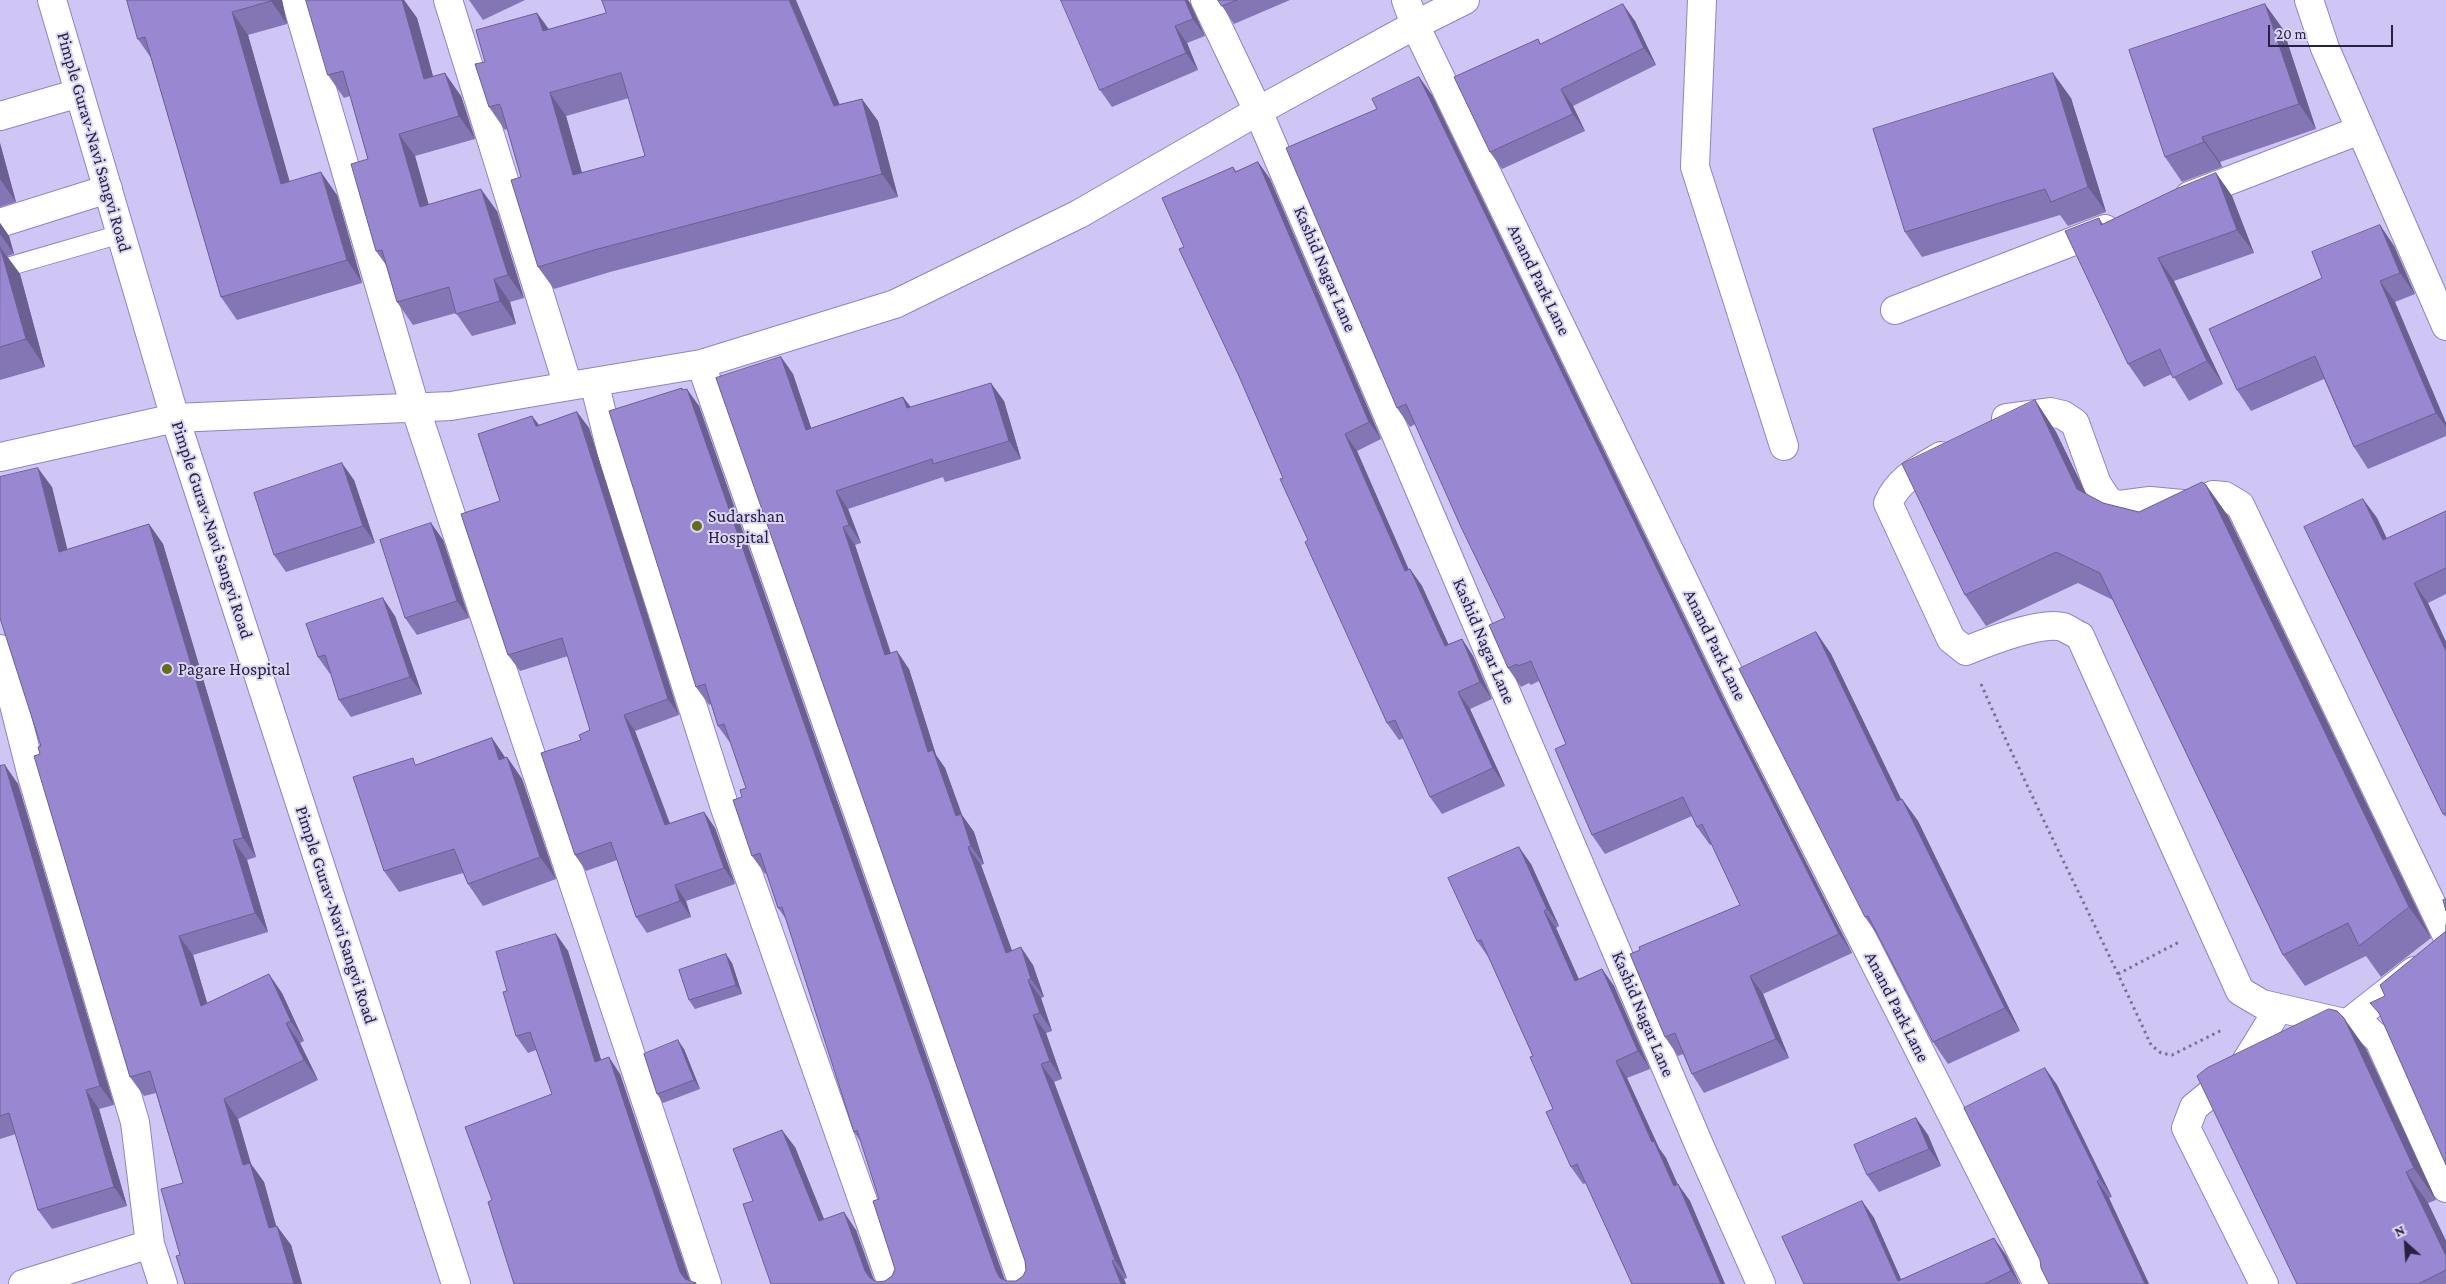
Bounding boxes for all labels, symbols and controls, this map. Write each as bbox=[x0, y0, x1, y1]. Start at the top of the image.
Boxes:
scale bar bbox=[2271, 15, 2396, 47]
text: 20 m bbox=[2276, 26, 2307, 42]
street label: Pimple Gurav-Navi Sangvi Road bbox=[52, 29, 136, 255]
street label: Kashid Nagar Lane bbox=[1289, 203, 1361, 335]
street label: Anand Park Lane bbox=[1503, 221, 1575, 339]
street label: Pimple Gurav-Navi Sangvi Road bbox=[167, 418, 257, 642]
place label: Sudarshan Hospital bbox=[708, 505, 785, 548]
marker: Sudarshan Hospital bbox=[690, 519, 704, 533]
street label: Kashid Nagar Lane bbox=[1448, 575, 1520, 707]
street label: Anand Park Lane bbox=[1679, 586, 1751, 704]
place label: Pagare Hospital bbox=[178, 658, 290, 680]
marker: Pagare Hospital bbox=[160, 662, 174, 676]
street label: Pimple Gurav-Navi Sangvi Road bbox=[291, 803, 381, 1027]
street label: Kashid Nagar Lane bbox=[1607, 948, 1679, 1080]
street label: Anand Park Lane bbox=[1860, 948, 1934, 1066]
north arrow bbox=[2381, 1219, 2431, 1269]
text: N bbox=[2392, 1221, 2407, 1240]

